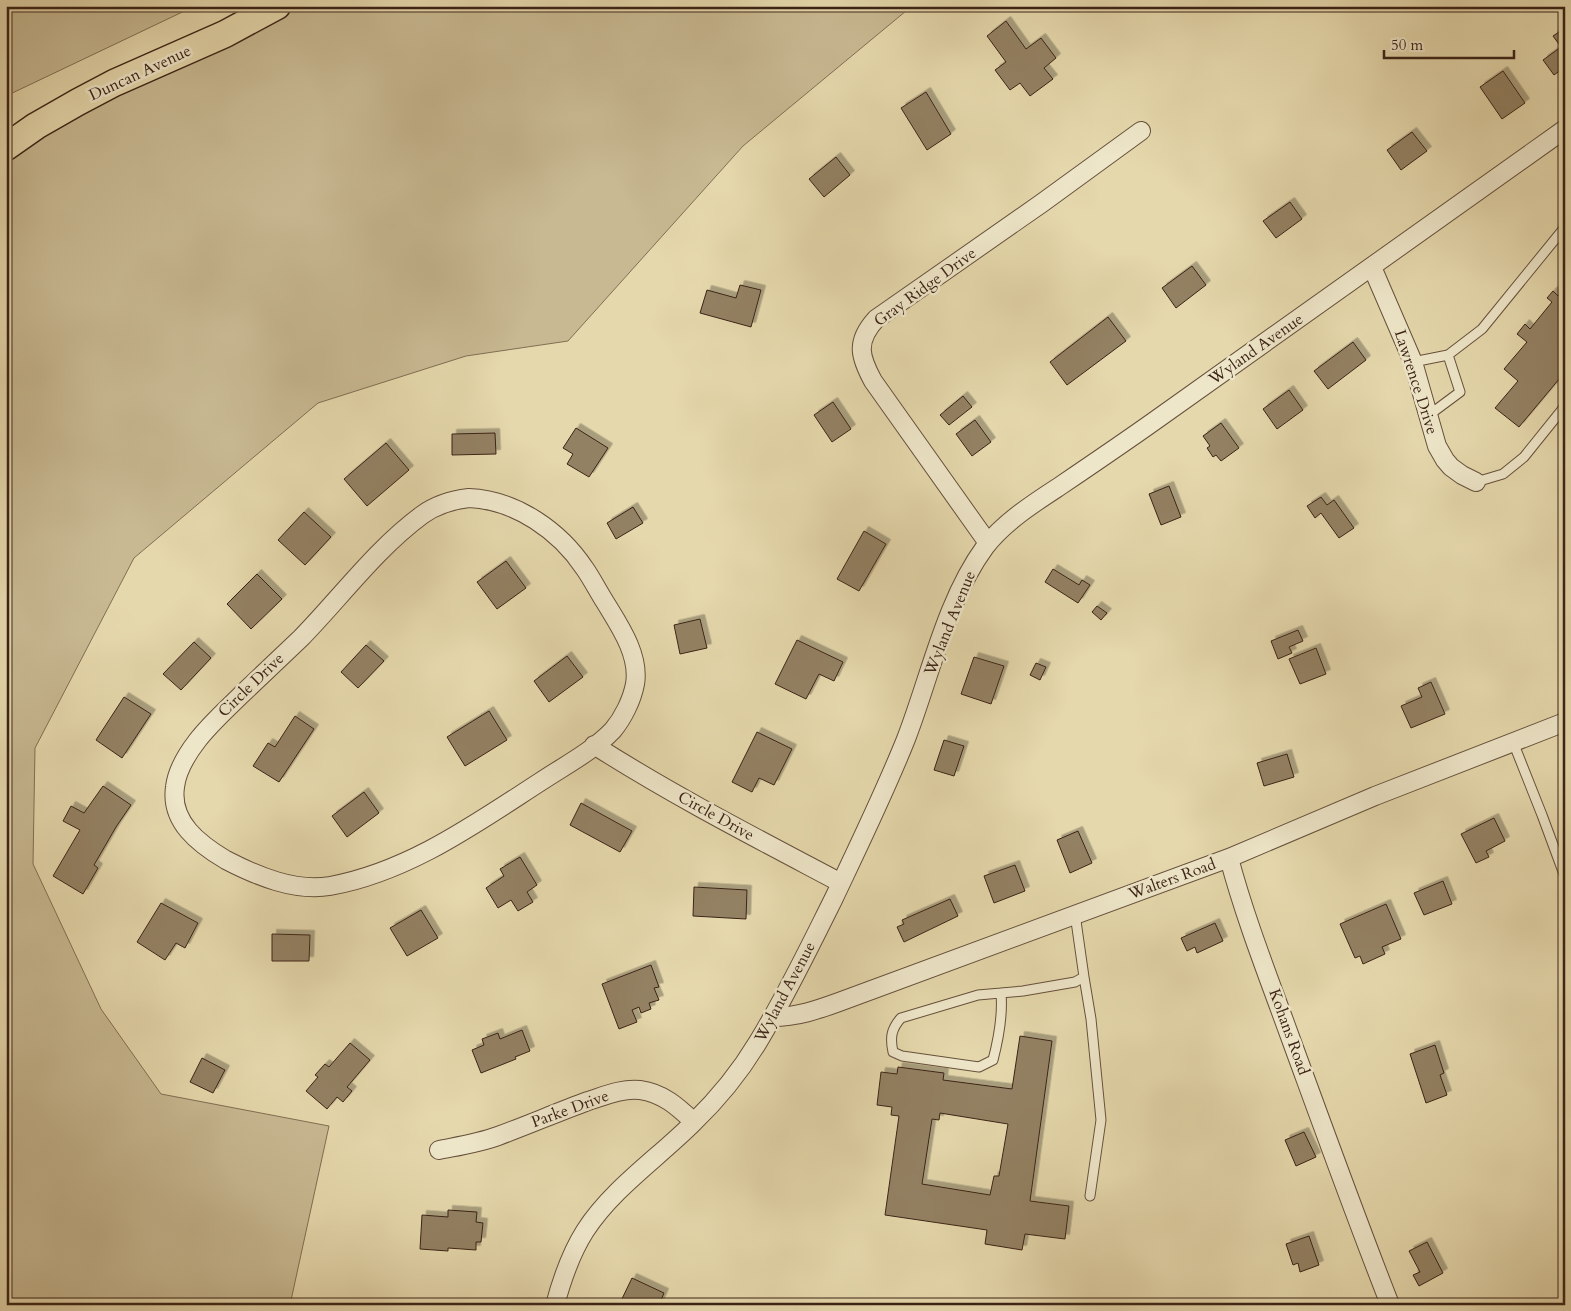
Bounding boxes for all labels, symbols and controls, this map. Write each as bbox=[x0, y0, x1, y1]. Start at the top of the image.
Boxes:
scale bar bbox=[1384, 28, 1514, 60]
text: 50 m bbox=[1391, 35, 1423, 55]
street label: Duncan Avenue bbox=[85, 40, 195, 106]
street label: Gray Ridge Drive bbox=[869, 242, 981, 332]
street label: Wyland Avenue bbox=[1203, 308, 1308, 390]
street label: Lawrence Drive bbox=[1389, 327, 1443, 437]
street label: Wyland Avenue bbox=[919, 567, 981, 679]
street label: Circle Drive bbox=[213, 648, 289, 722]
street label: Circle Drive bbox=[674, 786, 758, 846]
street label: Walters Road bbox=[1124, 853, 1219, 905]
street label: Wyland Avenue bbox=[749, 938, 821, 1047]
street label: Kohans Road bbox=[1263, 986, 1315, 1079]
street label: Parke Drive bbox=[528, 1085, 612, 1133]

